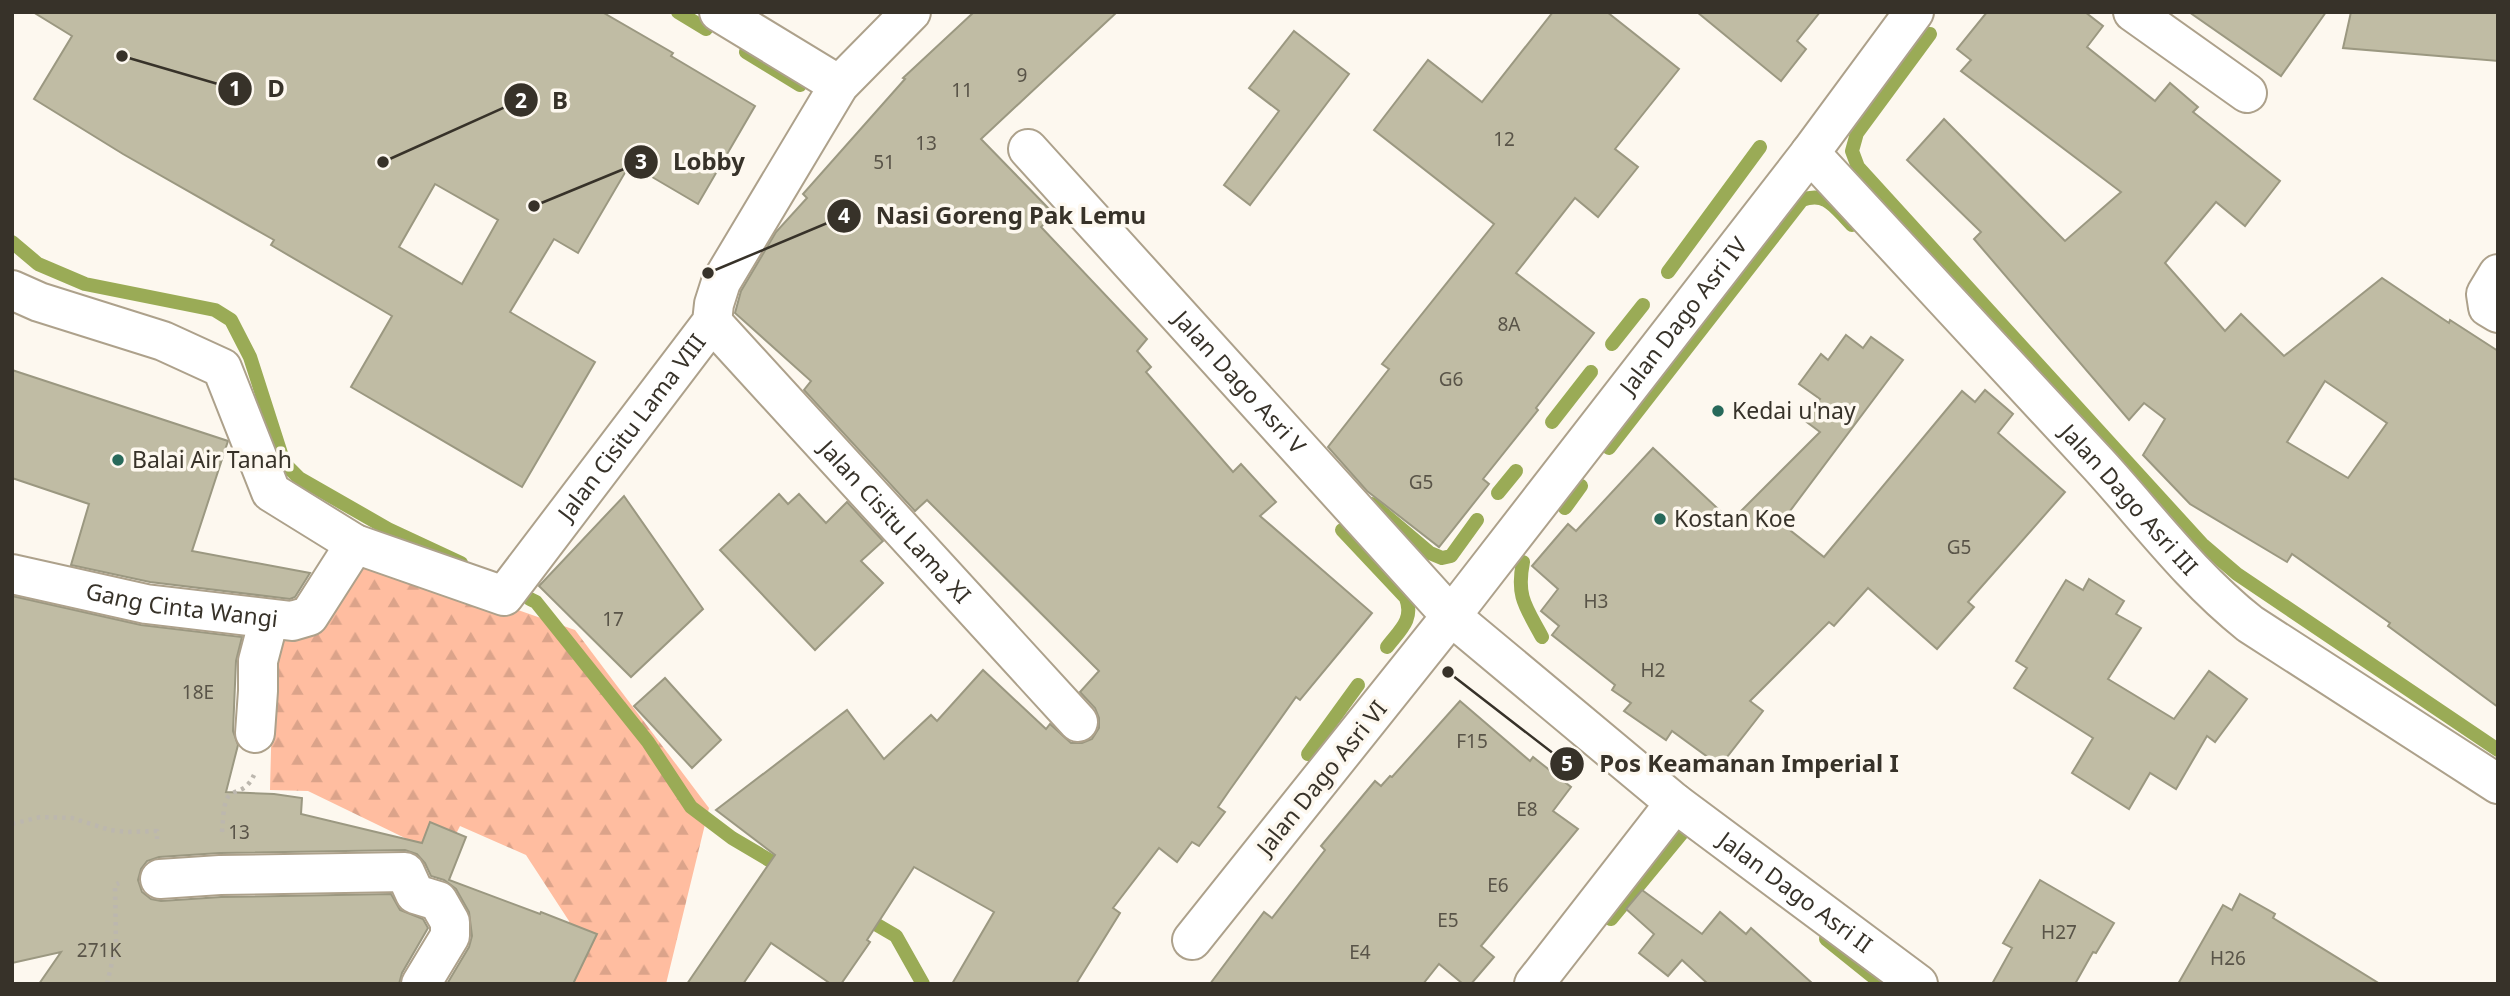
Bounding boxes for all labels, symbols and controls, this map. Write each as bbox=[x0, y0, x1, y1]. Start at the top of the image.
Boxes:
house number: 9 bbox=[1017, 62, 1027, 88]
callout: D bbox=[218, 66, 299, 111]
text: D bbox=[267, 71, 285, 104]
text: 1 bbox=[229, 74, 241, 102]
house number: 11 bbox=[951, 77, 973, 103]
callout: B bbox=[503, 78, 582, 123]
text: B bbox=[552, 83, 568, 116]
text: 2 bbox=[515, 86, 527, 114]
house number: 12 bbox=[1493, 126, 1515, 152]
house number: 13 bbox=[915, 130, 937, 156]
callout: Lobby bbox=[624, 139, 759, 184]
text: Lobby bbox=[673, 144, 745, 177]
text: 3 bbox=[635, 147, 647, 175]
house number: 51 bbox=[873, 149, 895, 175]
callout: Nasi Goreng Pak Lemu bbox=[826, 193, 1160, 238]
text: Nasi Goreng Pak Lemu bbox=[876, 198, 1146, 231]
text: 4 bbox=[838, 201, 850, 229]
street label: Jalan Dago Asri IV bbox=[1611, 230, 1754, 402]
street label: Jalan Dago Asri V bbox=[1166, 302, 1314, 460]
house number: 8A bbox=[1497, 311, 1521, 337]
street label: Jalan Cisitu Lama VIII bbox=[549, 327, 712, 528]
house number: G6 bbox=[1439, 366, 1463, 392]
place label: Kedai u'nay bbox=[1732, 394, 1856, 426]
marker: Kedai u'nay bbox=[1710, 403, 1726, 419]
street label: Jalan Dago Asri III bbox=[2052, 415, 2205, 582]
street label: Jalan Cisitu Lama XI bbox=[811, 431, 979, 610]
place label: Balai Air Tanah bbox=[132, 443, 292, 475]
marker: Balai Air Tanah bbox=[110, 452, 126, 468]
house number: G5 bbox=[1409, 469, 1433, 495]
place label: Kostan Koe bbox=[1674, 502, 1796, 534]
marker: Kostan Koe bbox=[1652, 511, 1668, 527]
house number: G5 bbox=[1947, 534, 1971, 560]
street label: Gang Cinta Wangi bbox=[83, 574, 280, 634]
house number: H3 bbox=[1584, 588, 1608, 614]
house number: 17 bbox=[602, 606, 624, 632]
house number: H2 bbox=[1641, 657, 1665, 683]
house number: 18E bbox=[182, 679, 214, 705]
street label: Jalan Dago Asri VI bbox=[1248, 693, 1394, 863]
house number: F15 bbox=[1456, 728, 1488, 754]
callout: Pos Keamanan Imperial I bbox=[1550, 741, 1913, 786]
text: Pos Keamanan Imperial I bbox=[1599, 746, 1899, 779]
text: 5 bbox=[1561, 749, 1573, 777]
house number: E8 bbox=[1516, 796, 1538, 822]
house number: 13 bbox=[228, 819, 250, 845]
street label: Jalan Dago Asri II bbox=[1711, 823, 1880, 960]
house number: E6 bbox=[1487, 872, 1509, 898]
house number: E5 bbox=[1437, 907, 1459, 933]
house number: H27 bbox=[2041, 919, 2077, 945]
house number: 271K bbox=[77, 937, 121, 963]
house number: E4 bbox=[1349, 939, 1371, 965]
house number: H26 bbox=[2210, 945, 2246, 971]

